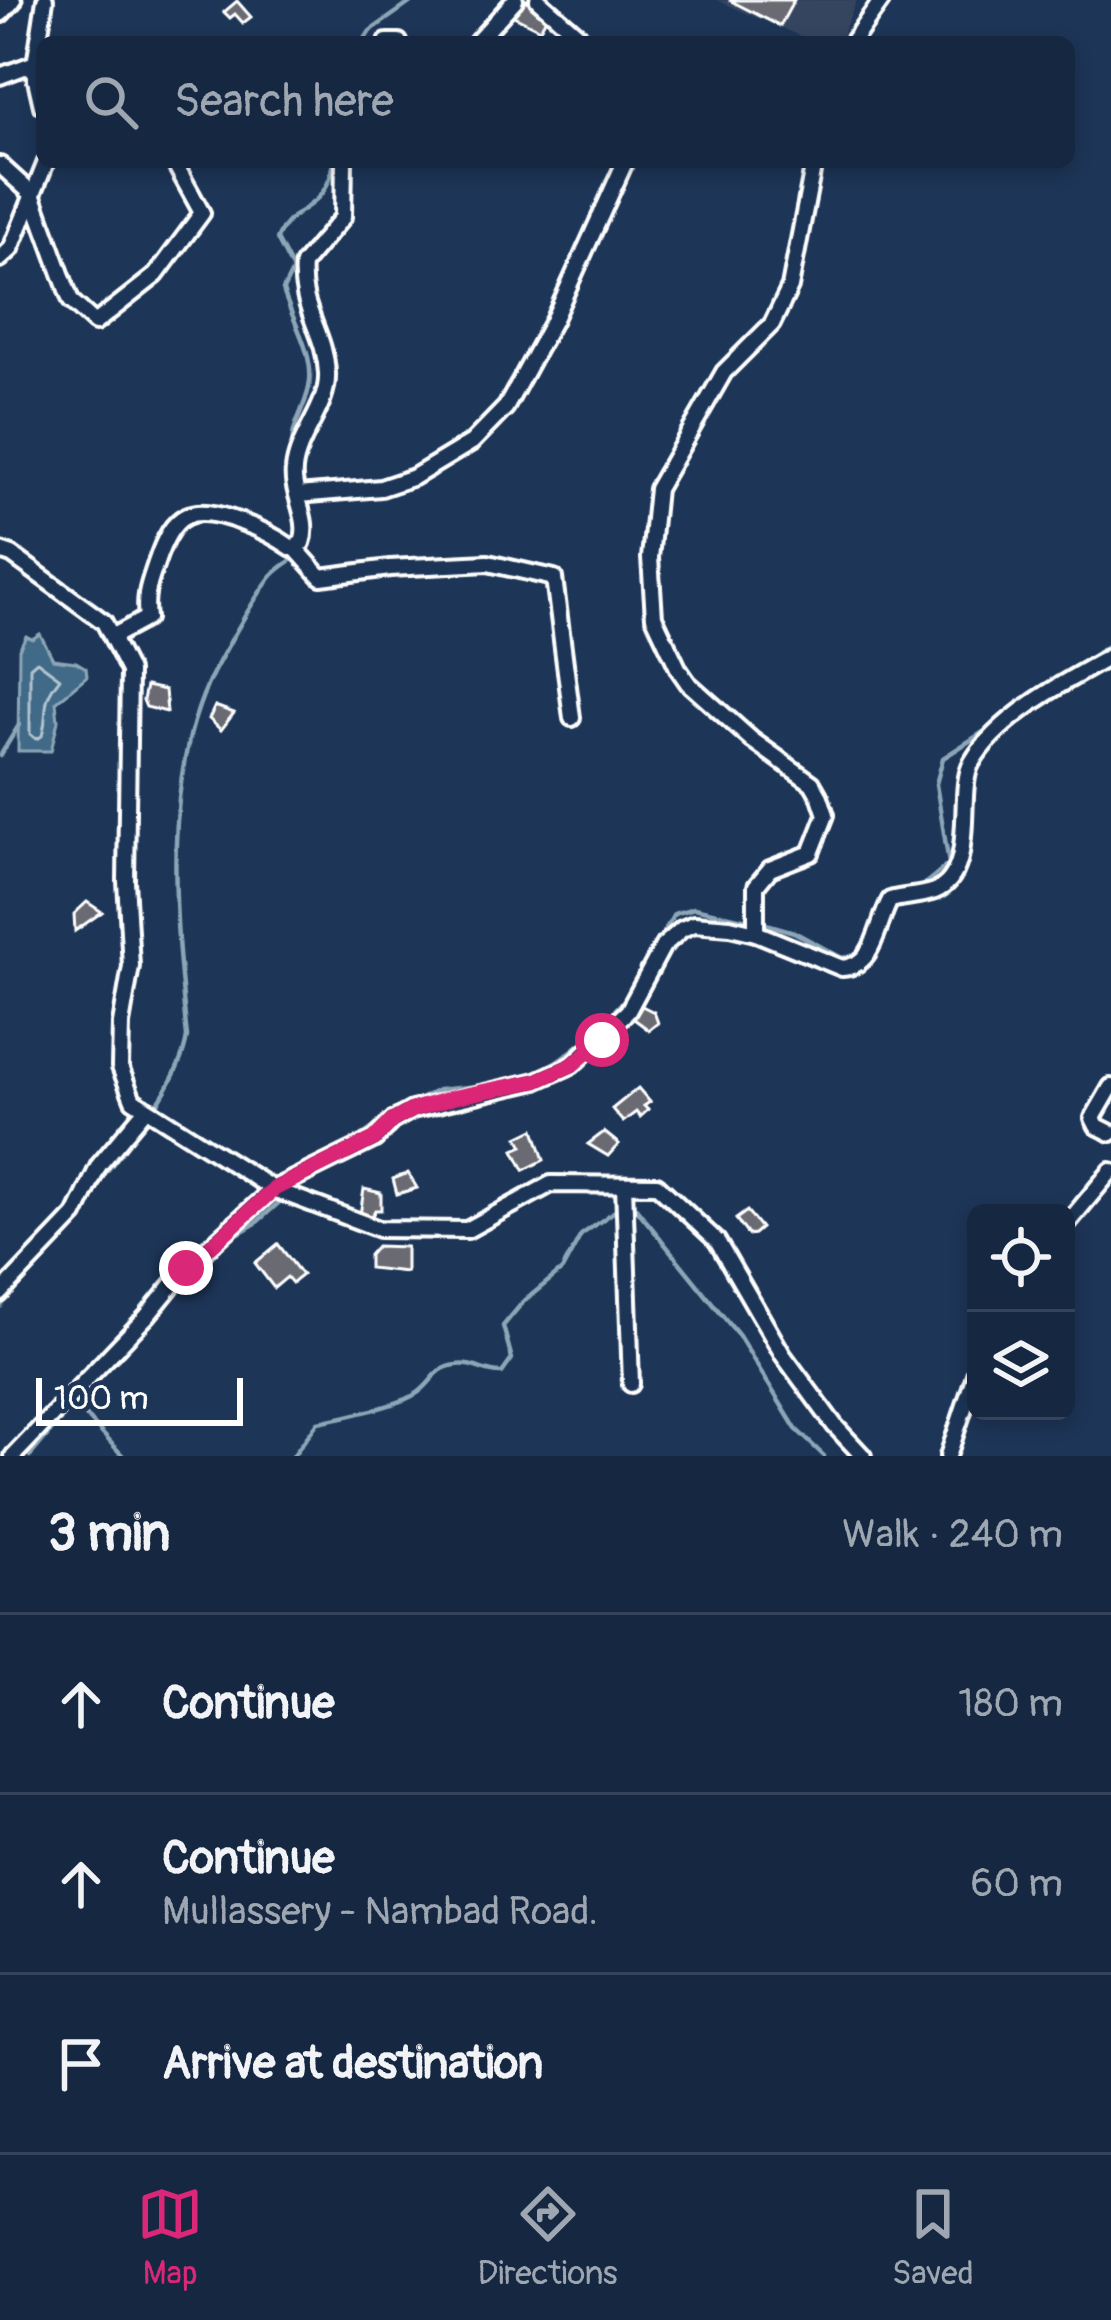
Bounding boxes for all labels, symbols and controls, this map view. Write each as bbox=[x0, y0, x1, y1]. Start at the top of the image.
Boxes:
search box bbox=[36, 36, 1075, 168]
icon: search bbox=[78, 69, 144, 135]
text: Search here bbox=[174, 74, 394, 130]
route start bbox=[575, 1013, 629, 1067]
map controls bbox=[967, 1204, 1075, 1420]
button: locate bbox=[967, 1204, 1075, 1312]
route end bbox=[159, 1241, 213, 1295]
button: layers bbox=[967, 1312, 1075, 1420]
scale bar bbox=[36, 1372, 243, 1425]
text: 100 m bbox=[54, 1378, 148, 1419]
text: 3 min bbox=[48, 1502, 170, 1566]
text: Walk · 240 m bbox=[842, 1510, 1063, 1559]
icon: ahead bbox=[48, 1671, 114, 1737]
text: Continue bbox=[162, 1676, 335, 1732]
text: 180 m bbox=[958, 1679, 1063, 1728]
text: Continue bbox=[162, 1831, 335, 1887]
icon: ahead bbox=[48, 1851, 114, 1917]
text: 60 m bbox=[971, 1859, 1063, 1908]
text: Mullassery - Nambad Road. bbox=[162, 1887, 598, 1936]
icon: arrive bbox=[48, 2031, 114, 2097]
text: Arrive at destination bbox=[162, 2036, 543, 2092]
tab: Map bbox=[137, 2181, 203, 2294]
tab: Directions bbox=[478, 2181, 618, 2294]
tab: Saved bbox=[892, 2181, 974, 2294]

